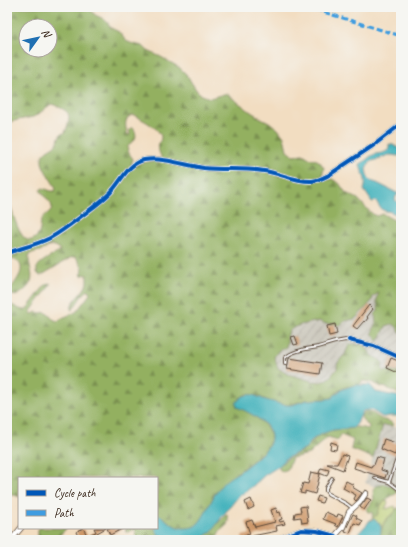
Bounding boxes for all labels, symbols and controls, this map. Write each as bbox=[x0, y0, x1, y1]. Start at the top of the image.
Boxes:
north arrow bbox=[18, 18, 58, 58]
text: N bbox=[39, 26, 55, 41]
legend bbox=[18, 477, 158, 529]
text: Cycle path bbox=[54, 485, 96, 501]
text: Path bbox=[54, 505, 74, 521]

